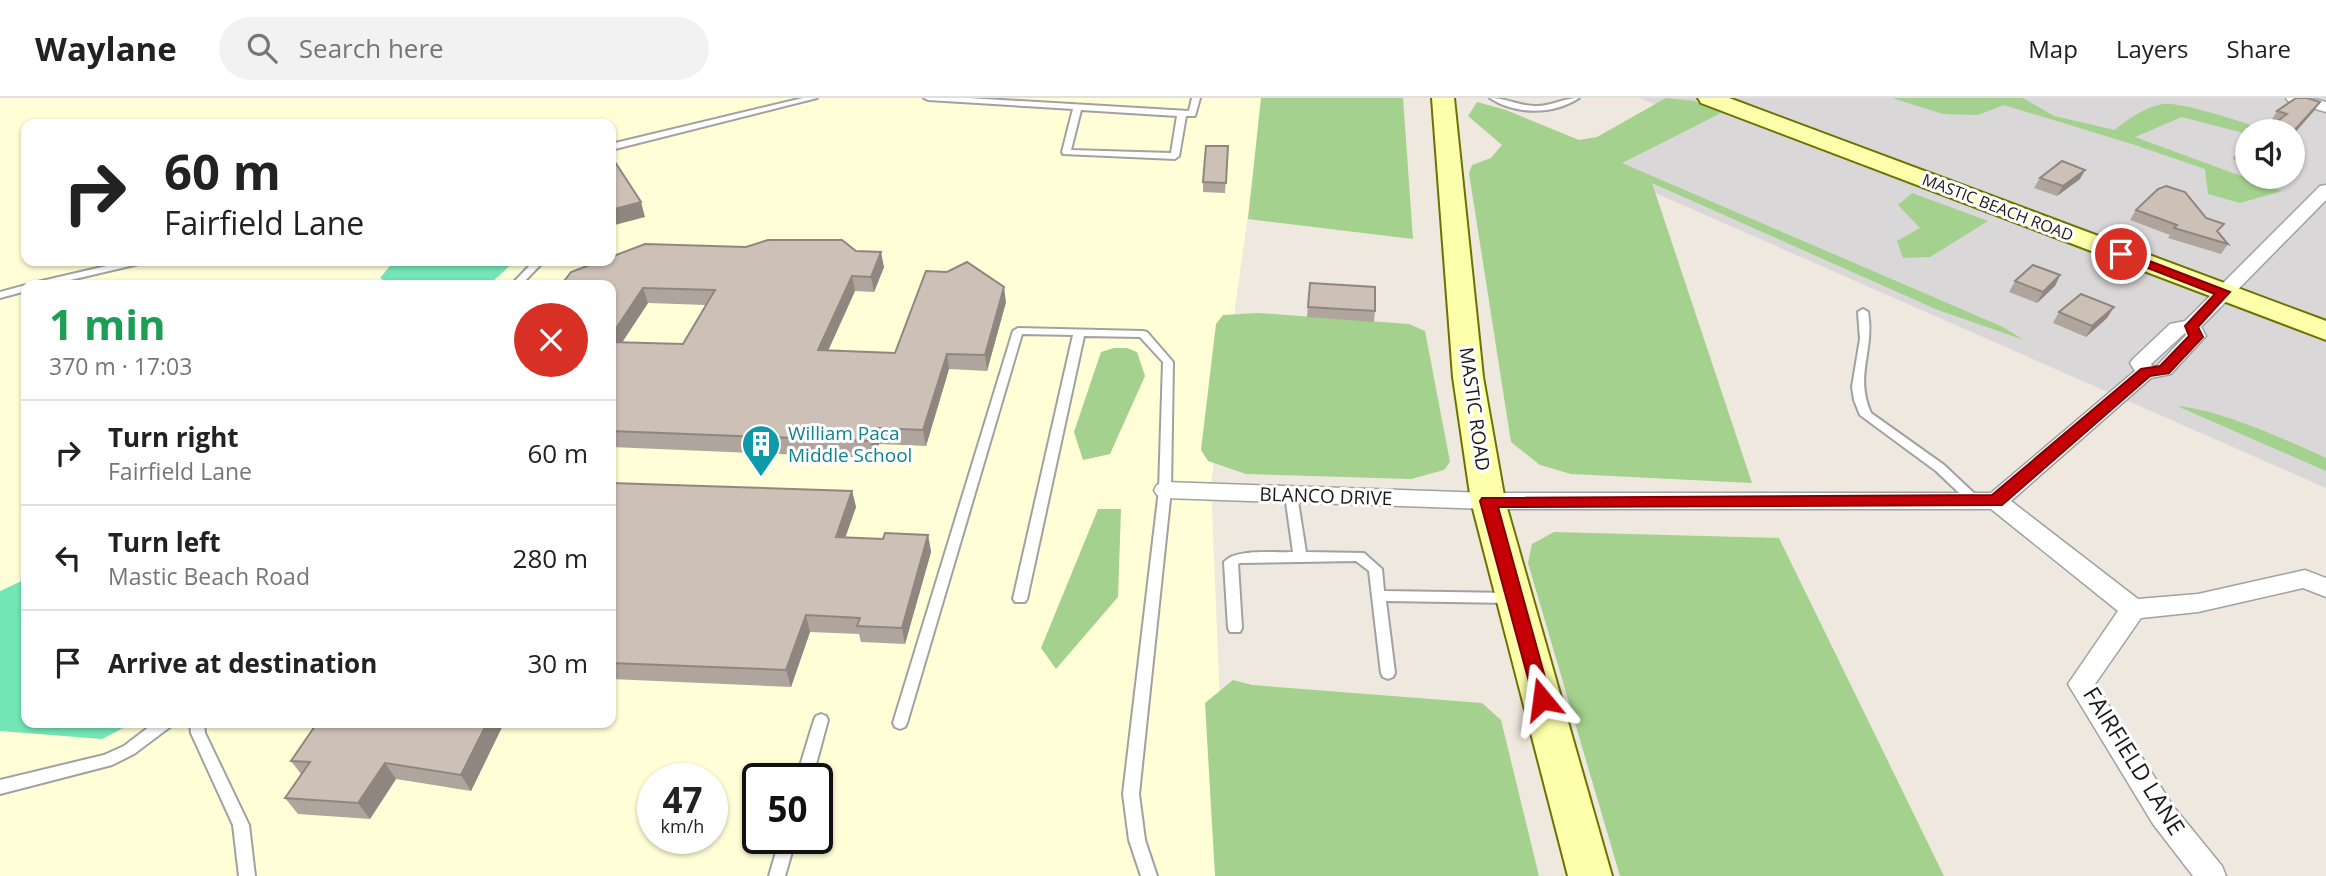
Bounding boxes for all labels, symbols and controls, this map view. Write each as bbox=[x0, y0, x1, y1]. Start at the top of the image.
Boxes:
search box bbox=[219, 17, 709, 80]
text: Waylane bbox=[35, 26, 177, 71]
icon: search bbox=[243, 29, 281, 67]
text: Search here bbox=[299, 30, 444, 66]
text: Map bbox=[2028, 32, 2078, 65]
text: Layers bbox=[2116, 32, 2189, 65]
text: Share bbox=[2227, 32, 2291, 65]
map controls bbox=[2235, 119, 2305, 189]
button: sound bbox=[2235, 119, 2305, 189]
text: 60 m bbox=[164, 138, 281, 204]
icon: right bbox=[49, 147, 140, 238]
street label: MASTIC BEACH ROAD bbox=[1919, 168, 2077, 246]
text: Fairfield Lane bbox=[164, 201, 364, 244]
pin bbox=[2091, 224, 2151, 284]
icon: arrive bbox=[2102, 235, 2140, 273]
text: 1 min bbox=[49, 295, 166, 352]
button: close bbox=[514, 303, 588, 377]
street label: MASTIC ROAD bbox=[1453, 346, 1497, 472]
text: 370 m · 17:03 bbox=[49, 350, 192, 382]
text: Turn right bbox=[108, 419, 239, 455]
place label: William Paca Middle School bbox=[788, 420, 912, 468]
building icon: William Paca Middle School bbox=[740, 423, 782, 478]
icon: right bbox=[49, 434, 87, 472]
text: 60 m bbox=[527, 435, 588, 471]
text: Fairfield Lane bbox=[108, 455, 252, 487]
street label: BLANCO DRIVE bbox=[1259, 481, 1393, 511]
text: Turn left bbox=[108, 524, 220, 560]
icon: left bbox=[49, 539, 87, 577]
text: 280 m bbox=[513, 540, 588, 576]
text: Mastic Beach Road bbox=[108, 560, 310, 592]
icon: arrive bbox=[49, 644, 87, 682]
text: Arrive at destination bbox=[108, 645, 377, 681]
text: 30 m bbox=[527, 645, 588, 681]
position arrow bbox=[1505, 662, 1579, 736]
street label: FAIRFIELD LANE bbox=[2076, 680, 2193, 841]
speed limit sign: 50 bbox=[742, 763, 833, 854]
text: 47 bbox=[662, 776, 703, 823]
text: km/h bbox=[661, 814, 704, 838]

